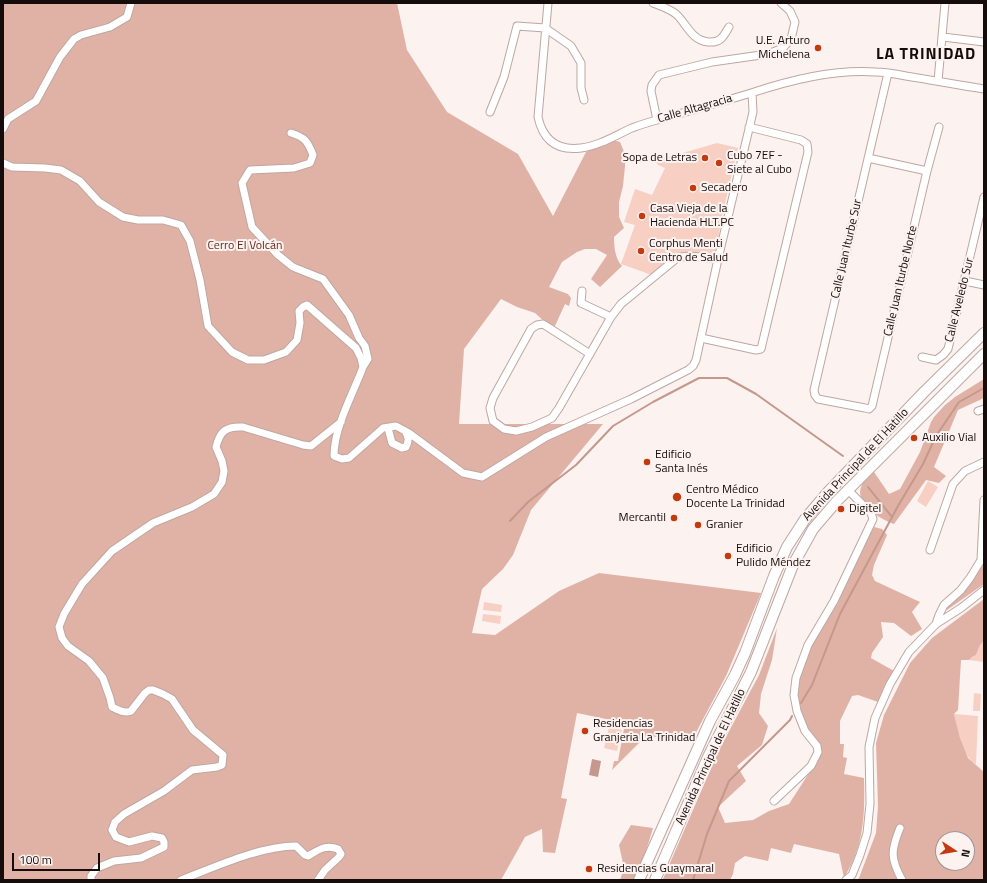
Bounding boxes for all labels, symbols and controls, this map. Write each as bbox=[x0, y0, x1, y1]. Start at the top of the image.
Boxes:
place label: U.E. Arturo Michelena bbox=[756, 34, 810, 62]
marker: U.E. Arturo Michelena bbox=[813, 43, 823, 53]
district label: LA TRINIDAD bbox=[876, 45, 976, 65]
street label: Calle Altagracia bbox=[656, 91, 734, 127]
place label: Cubo 7EF - Siete al Cubo bbox=[727, 149, 792, 177]
place label: Sopa de Letras bbox=[622, 151, 697, 165]
marker: Sopa de Letras bbox=[700, 153, 710, 163]
marker: Cubo 7EF - Siete al Cubo bbox=[714, 158, 724, 168]
place label: Secadero bbox=[701, 181, 748, 195]
marker: Secadero bbox=[688, 183, 698, 193]
street label: Calle Juan Iturbe Sur bbox=[829, 198, 865, 300]
place label: Casa Vieja de la Hacienda HLT.PC bbox=[650, 202, 734, 230]
marker: Casa Vieja de la Hacienda HLT.PC bbox=[637, 211, 647, 221]
street label: Calle Juan Iturbe Norte bbox=[881, 224, 921, 338]
place label: Corphus Menti Centro de Salud bbox=[649, 237, 728, 265]
park label: Cerro El Volcán bbox=[207, 239, 283, 253]
marker: Corphus Menti Centro de Salud bbox=[636, 246, 646, 256]
street label: Calle Aveledo Sur bbox=[943, 256, 977, 344]
street label: Avenida Principal de El Hatillo bbox=[800, 406, 912, 524]
place label: Auxilio Vial bbox=[922, 431, 976, 445]
marker: Auxilio Vial bbox=[909, 433, 919, 443]
place label: Edificio Santa Inés bbox=[655, 448, 708, 476]
marker: Edificio Santa Inés bbox=[642, 457, 652, 467]
place label: Centro Médico Docente La Trinidad bbox=[686, 483, 785, 511]
marker: Centro Médico Docente La Trinidad bbox=[671, 491, 683, 503]
place label: Digitel bbox=[849, 502, 881, 516]
marker: Digitel bbox=[836, 504, 846, 514]
place label: Mercantil bbox=[619, 511, 666, 525]
marker: Mercantil bbox=[669, 513, 679, 523]
place label: Granier bbox=[706, 518, 743, 532]
marker: Granier bbox=[693, 520, 703, 530]
place label: Edificio Pulido Méndez bbox=[736, 542, 811, 570]
marker: Edificio Pulido Méndez bbox=[723, 551, 733, 561]
street label: Avenida Principal de El Hatillo bbox=[673, 687, 749, 827]
place label: Residencias Granjeria La Trinidad bbox=[593, 717, 695, 745]
marker: Residencias Granjeria La Trinidad bbox=[580, 726, 590, 736]
north arrow bbox=[935, 831, 975, 871]
scale bar bbox=[14, 845, 102, 871]
text: N bbox=[957, 848, 974, 859]
text: 100 m bbox=[19, 850, 52, 869]
place label: Residencias Guaymaral bbox=[597, 862, 714, 876]
marker: Residencias Guaymaral bbox=[584, 864, 594, 874]

